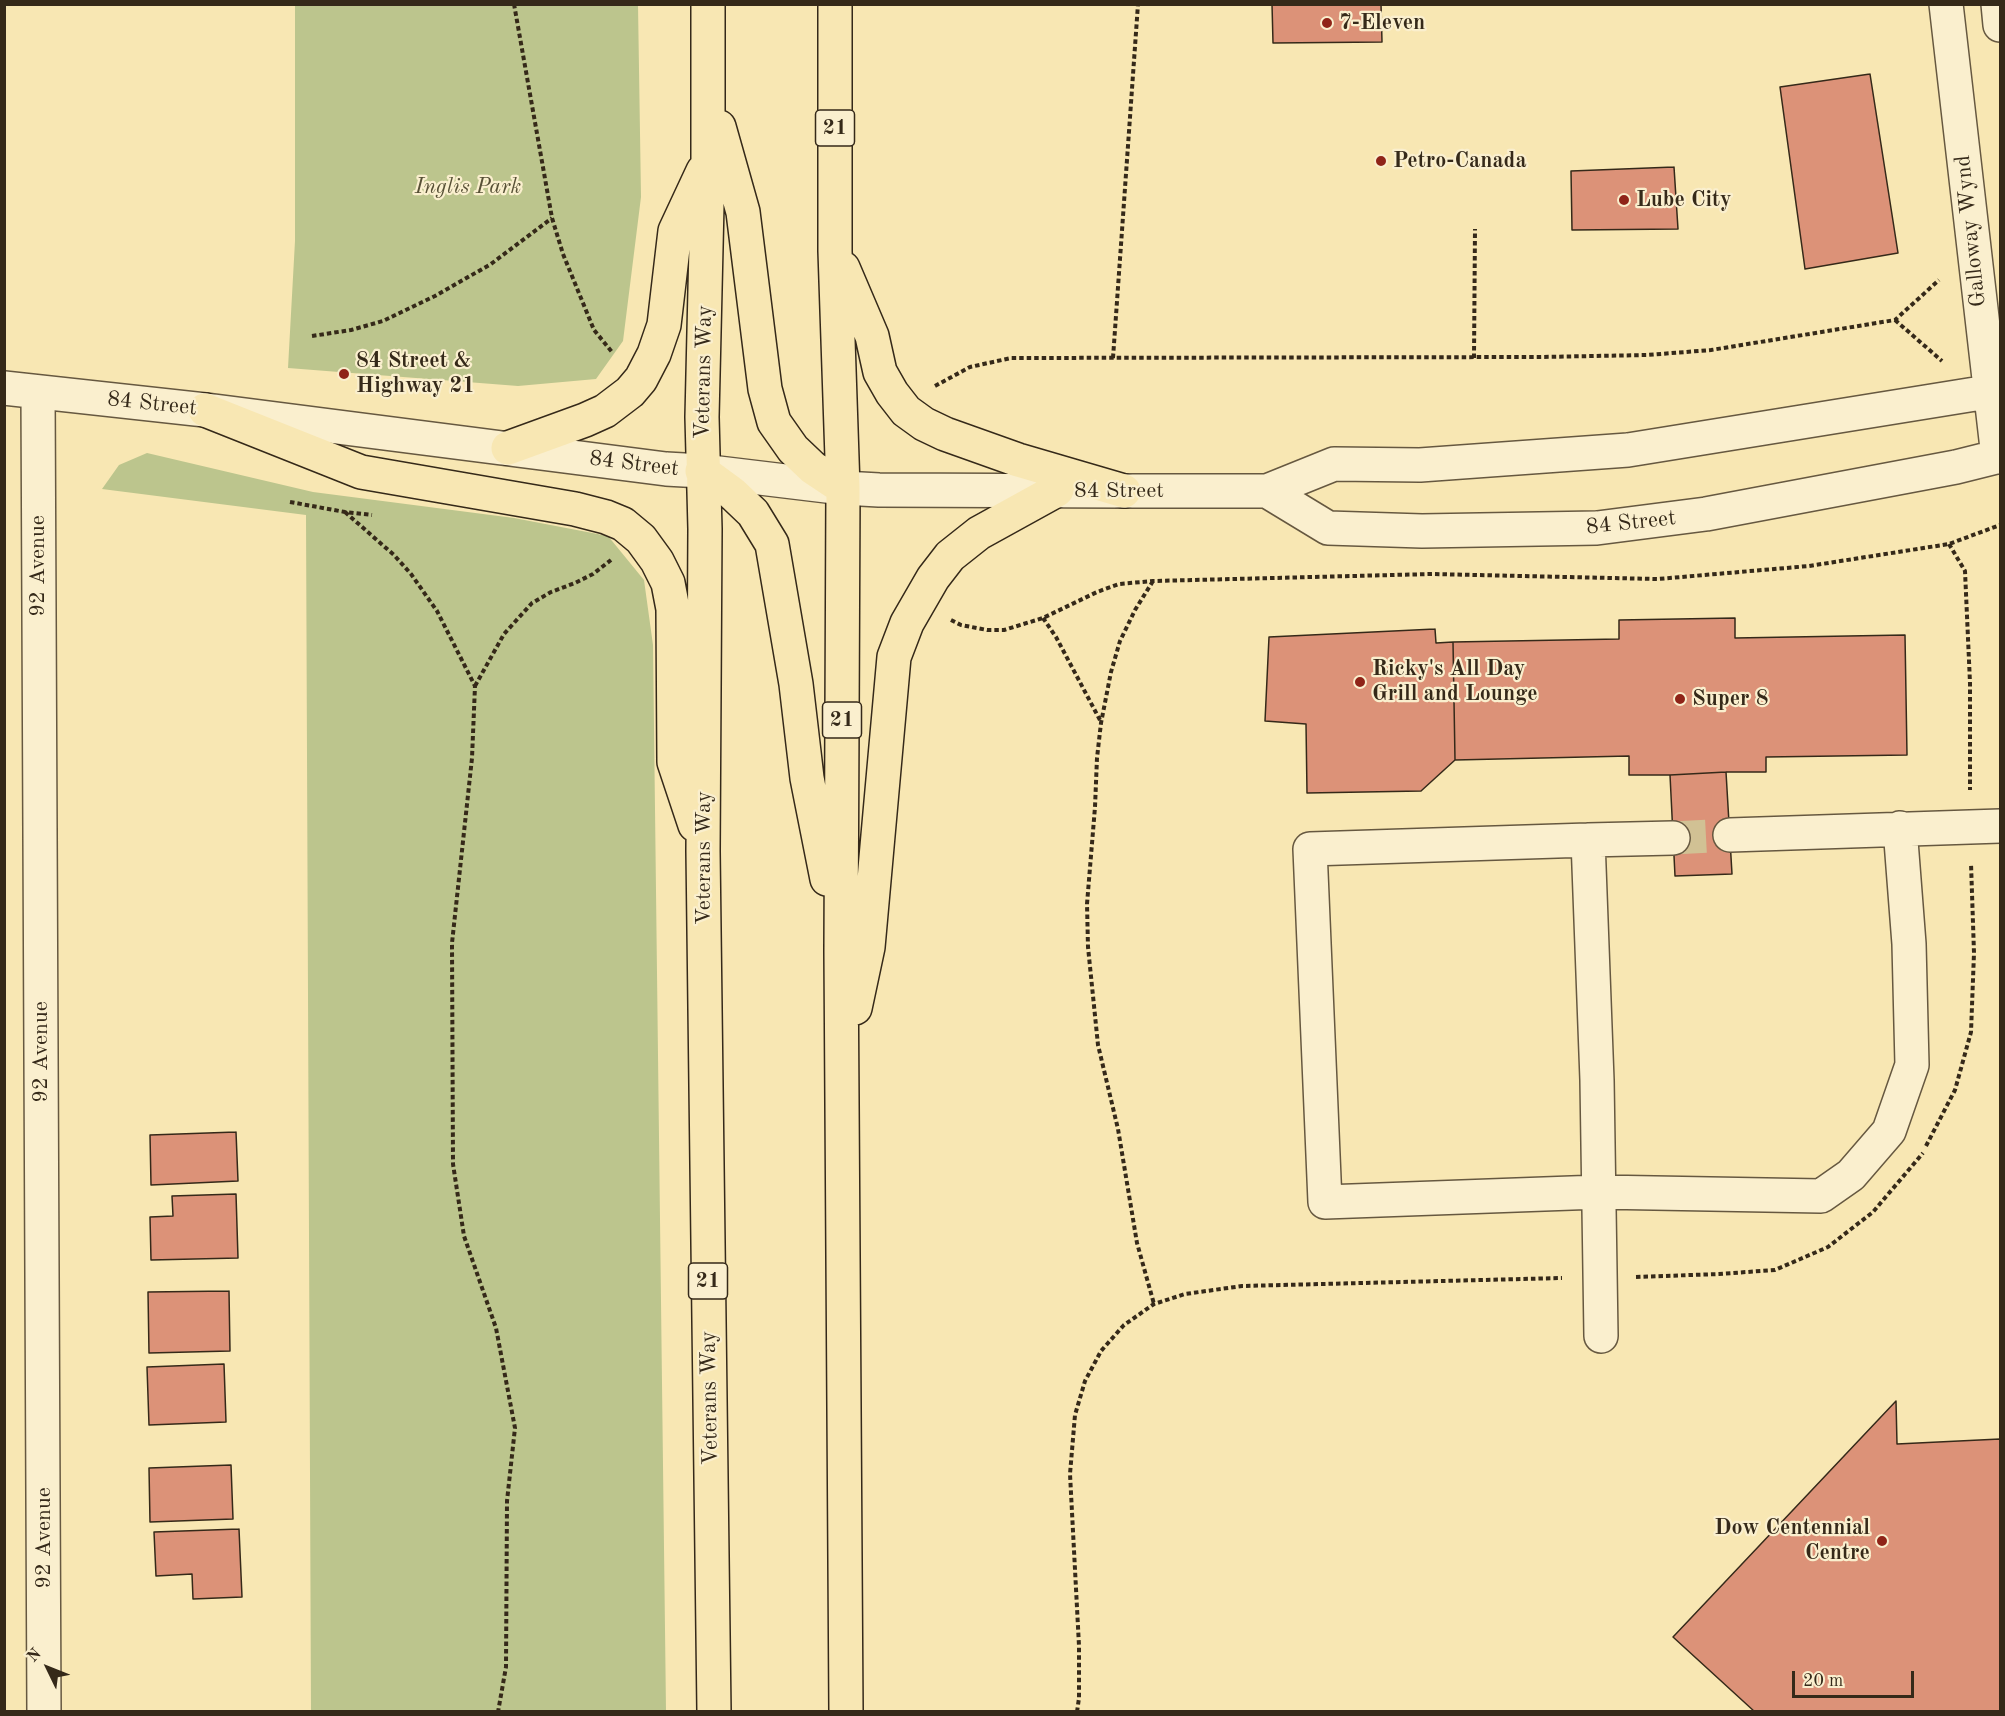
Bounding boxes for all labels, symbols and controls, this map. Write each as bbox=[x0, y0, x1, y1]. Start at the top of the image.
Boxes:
place label: 7-Eleven bbox=[1339, 10, 1425, 36]
marker: 7-Eleven bbox=[1320, 16, 1334, 30]
road number: 21 bbox=[816, 110, 854, 146]
place label: Petro-Canada bbox=[1393, 148, 1527, 174]
marker: Petro-Canada bbox=[1374, 154, 1388, 168]
street label: Galloway Wynd bbox=[1950, 154, 1992, 308]
park label: Inglis Park bbox=[415, 174, 521, 200]
place label: Lube City bbox=[1636, 187, 1732, 213]
marker: Lube City bbox=[1617, 193, 1631, 207]
street label: Veterans Way bbox=[690, 305, 718, 439]
place label: 84 Street & Highway 21 bbox=[356, 348, 475, 400]
marker: 84 Street & Highway 21 bbox=[337, 367, 351, 381]
street label: 84 Street bbox=[106, 386, 198, 422]
street label: 84 Street bbox=[588, 445, 680, 483]
street label: 84 Street bbox=[1074, 478, 1164, 504]
street label: 84 Street bbox=[1585, 505, 1677, 541]
street label: 92 Avenue bbox=[25, 515, 51, 617]
place label: Ricky's All Day Grill and Lounge bbox=[1372, 656, 1538, 708]
marker: Ricky's All Day Grill and Lounge bbox=[1353, 675, 1367, 689]
place label: Super 8 bbox=[1692, 686, 1769, 712]
marker: Super 8 bbox=[1673, 692, 1687, 706]
road number: 21 bbox=[822, 702, 862, 738]
street label: Veterans Way bbox=[691, 791, 717, 925]
street label: 92 Avenue bbox=[28, 1001, 54, 1103]
road number: 21 bbox=[688, 1263, 728, 1299]
street label: Veterans Way bbox=[696, 1331, 724, 1465]
street label: 92 Avenue bbox=[31, 1487, 57, 1589]
place label: Dow Centennial Centre bbox=[1714, 1515, 1870, 1566]
marker: Dow Centennial Centre bbox=[1875, 1534, 1889, 1548]
north arrow bbox=[18, 1638, 78, 1698]
text: N bbox=[25, 1646, 45, 1666]
scale bar bbox=[1795, 1659, 1916, 1697]
text: 20 m bbox=[1803, 1672, 1843, 1690]

